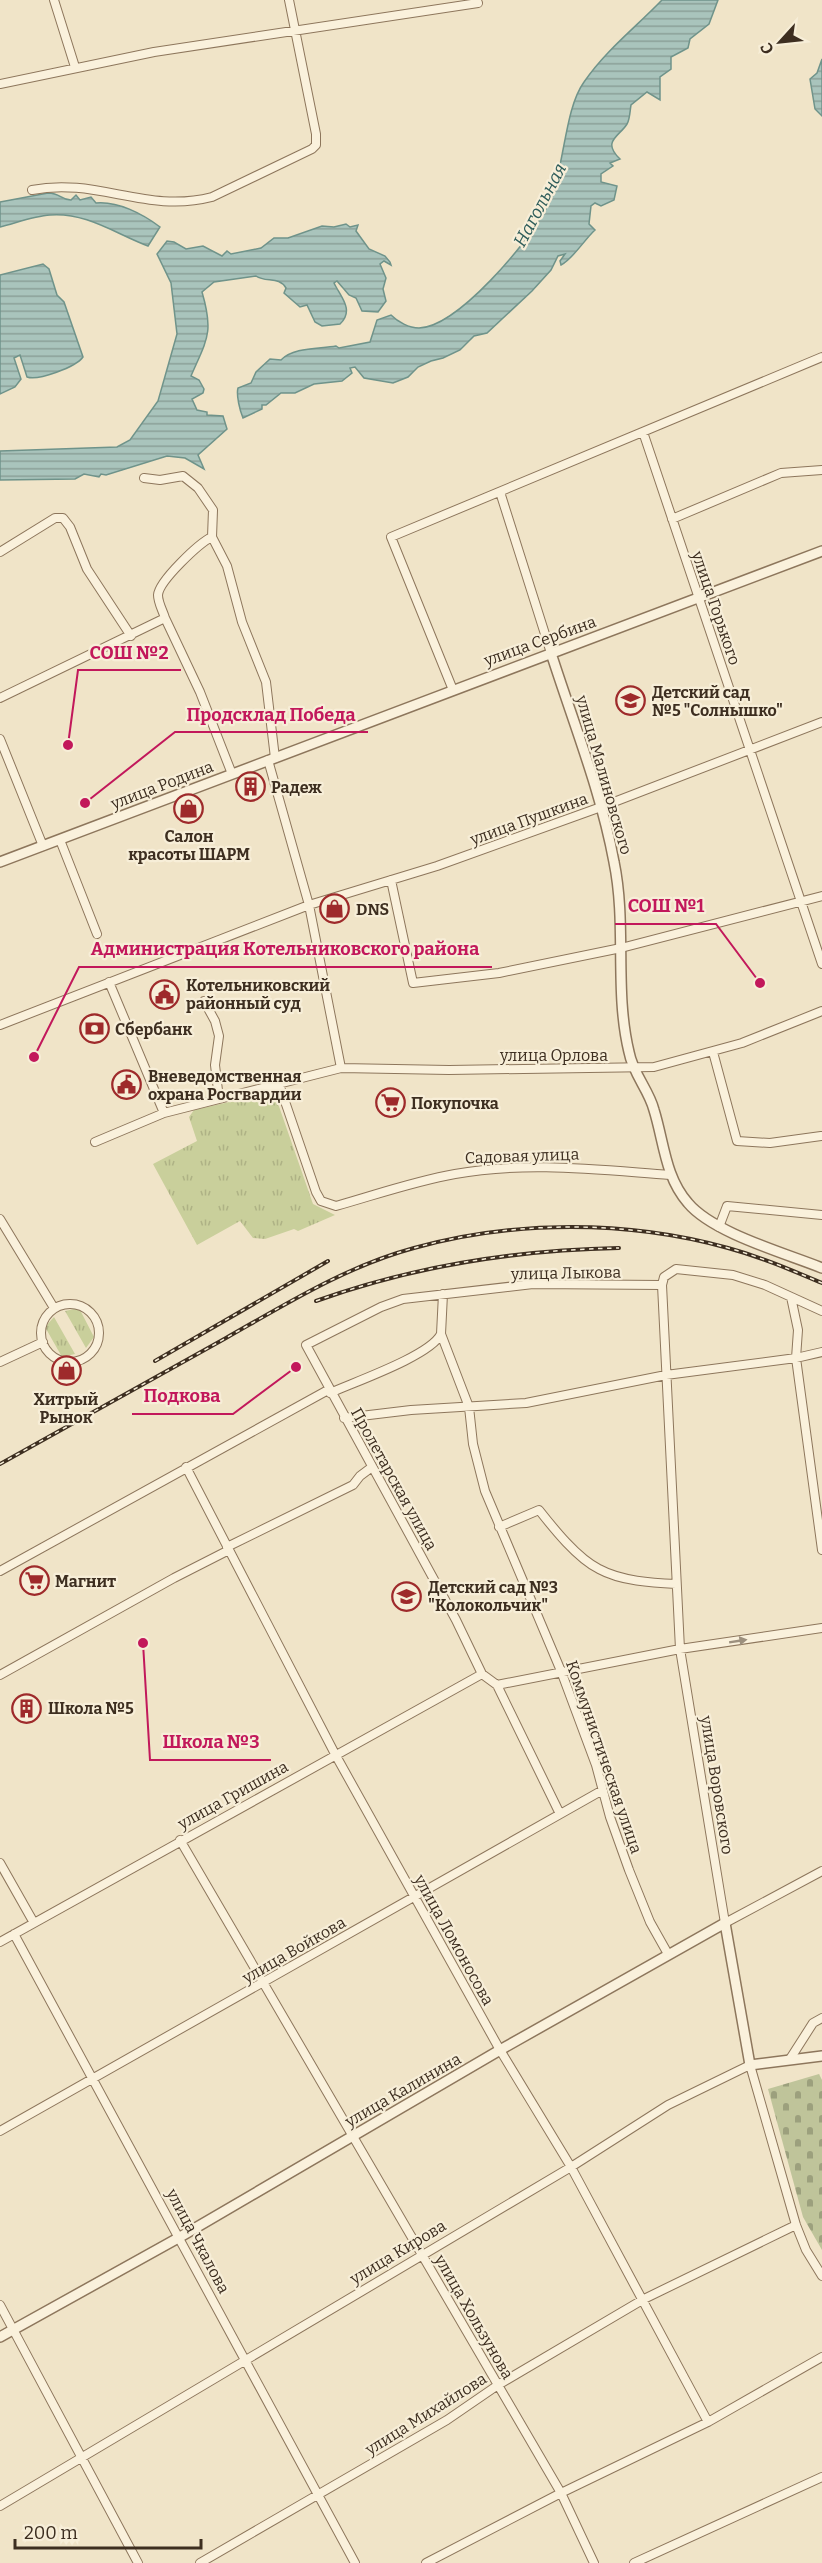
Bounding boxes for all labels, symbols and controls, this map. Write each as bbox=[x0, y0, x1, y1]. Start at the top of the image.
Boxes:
north arrow bbox=[750, 12, 810, 72]
text: С bbox=[756, 40, 778, 57]
water label: Нагольная bbox=[509, 159, 571, 251]
street label: улица Горького bbox=[687, 548, 744, 667]
street label: улица Сербина bbox=[480, 612, 599, 670]
callout: СОШ №2 bbox=[78, 634, 181, 670]
text: СОШ №2 bbox=[89, 642, 169, 664]
place label: Детский сад №5 "Солнышко" bbox=[652, 683, 783, 720]
school or university icon: Детский сад №5 "Солнышко" bbox=[615, 685, 647, 717]
street label: улица Малиновского bbox=[572, 692, 636, 857]
callout: Продсклад Победа bbox=[175, 696, 368, 732]
text: Продсклад Победа bbox=[186, 704, 356, 726]
street label: улица Родина bbox=[107, 757, 216, 814]
building icon: Радеж bbox=[234, 771, 266, 803]
place label: Радеж bbox=[271, 778, 322, 797]
street label: улица Пушкина bbox=[467, 789, 591, 849]
shop icon: Салон красоты ШАРМ bbox=[173, 792, 205, 824]
place label: Салон красоты ШАРМ bbox=[128, 827, 250, 864]
callout: СОШ №1 bbox=[615, 888, 716, 924]
shop icon: DNS bbox=[319, 893, 351, 925]
text: СОШ №1 bbox=[628, 895, 705, 917]
place label: DNS bbox=[356, 900, 389, 919]
callout: Администрация Котельниковского района bbox=[79, 931, 492, 967]
text: Администрация Котельниковского района bbox=[91, 938, 479, 960]
place label: Котельниковский районный суд bbox=[186, 976, 330, 1013]
public building icon: Котельниковский районный суд bbox=[149, 978, 181, 1010]
bank icon: Сбербанк bbox=[78, 1013, 110, 1045]
place label: Сбербанк bbox=[115, 1020, 192, 1039]
street label: улица Орлова bbox=[499, 1046, 608, 1065]
place label: Вневедомственная охрана Росгвардии bbox=[148, 1067, 302, 1104]
public building icon: Вневедомственная охрана Росгвардии bbox=[111, 1069, 143, 1101]
supermarket icon: Покупочка bbox=[374, 1087, 406, 1119]
place label: Покупочка bbox=[411, 1094, 499, 1113]
street label: Садовая улица bbox=[464, 1145, 580, 1167]
street label: улица Лыкова bbox=[510, 1263, 621, 1283]
shop icon: Хитрый Рынок bbox=[50, 1355, 82, 1387]
callout: Подкова bbox=[132, 1378, 233, 1414]
text: Подкова bbox=[144, 1385, 220, 1407]
place label: Хитрый Рынок bbox=[34, 1390, 99, 1427]
street label: Пролетарская улица bbox=[347, 1404, 441, 1554]
supermarket icon: Магнит bbox=[18, 1565, 50, 1597]
place label: Магнит bbox=[55, 1572, 116, 1591]
place label: Детский сад №3 "Колокольчик" bbox=[428, 1578, 558, 1615]
school or university icon: Детский сад №3 "Колокольчик" bbox=[391, 1580, 423, 1612]
one-way arrow bbox=[728, 1636, 747, 1645]
street label: Коммунистическая улица bbox=[562, 1658, 646, 1856]
building icon: Школа №5 bbox=[11, 1692, 43, 1724]
place label: Школа №5 bbox=[48, 1699, 134, 1718]
street label: улица Воровского bbox=[697, 1713, 737, 1856]
callout: Школа №3 bbox=[150, 1724, 271, 1760]
text: Школа №3 bbox=[162, 1731, 260, 1753]
street label: улица Гришина bbox=[174, 1757, 292, 1834]
street label: улица Ломоносова bbox=[410, 1870, 498, 2009]
street label: улица Войкова bbox=[238, 1913, 349, 1988]
street label: улица Калинина bbox=[341, 2049, 465, 2131]
street label: улица Чкалова bbox=[162, 2184, 234, 2297]
street label: улица Кирова bbox=[346, 2216, 450, 2289]
street label: улица Хользунова bbox=[430, 2250, 518, 2383]
street label: улица Михайлова bbox=[361, 2369, 490, 2460]
scale bar bbox=[15, 2512, 201, 2550]
text: 200 m bbox=[24, 2522, 78, 2544]

